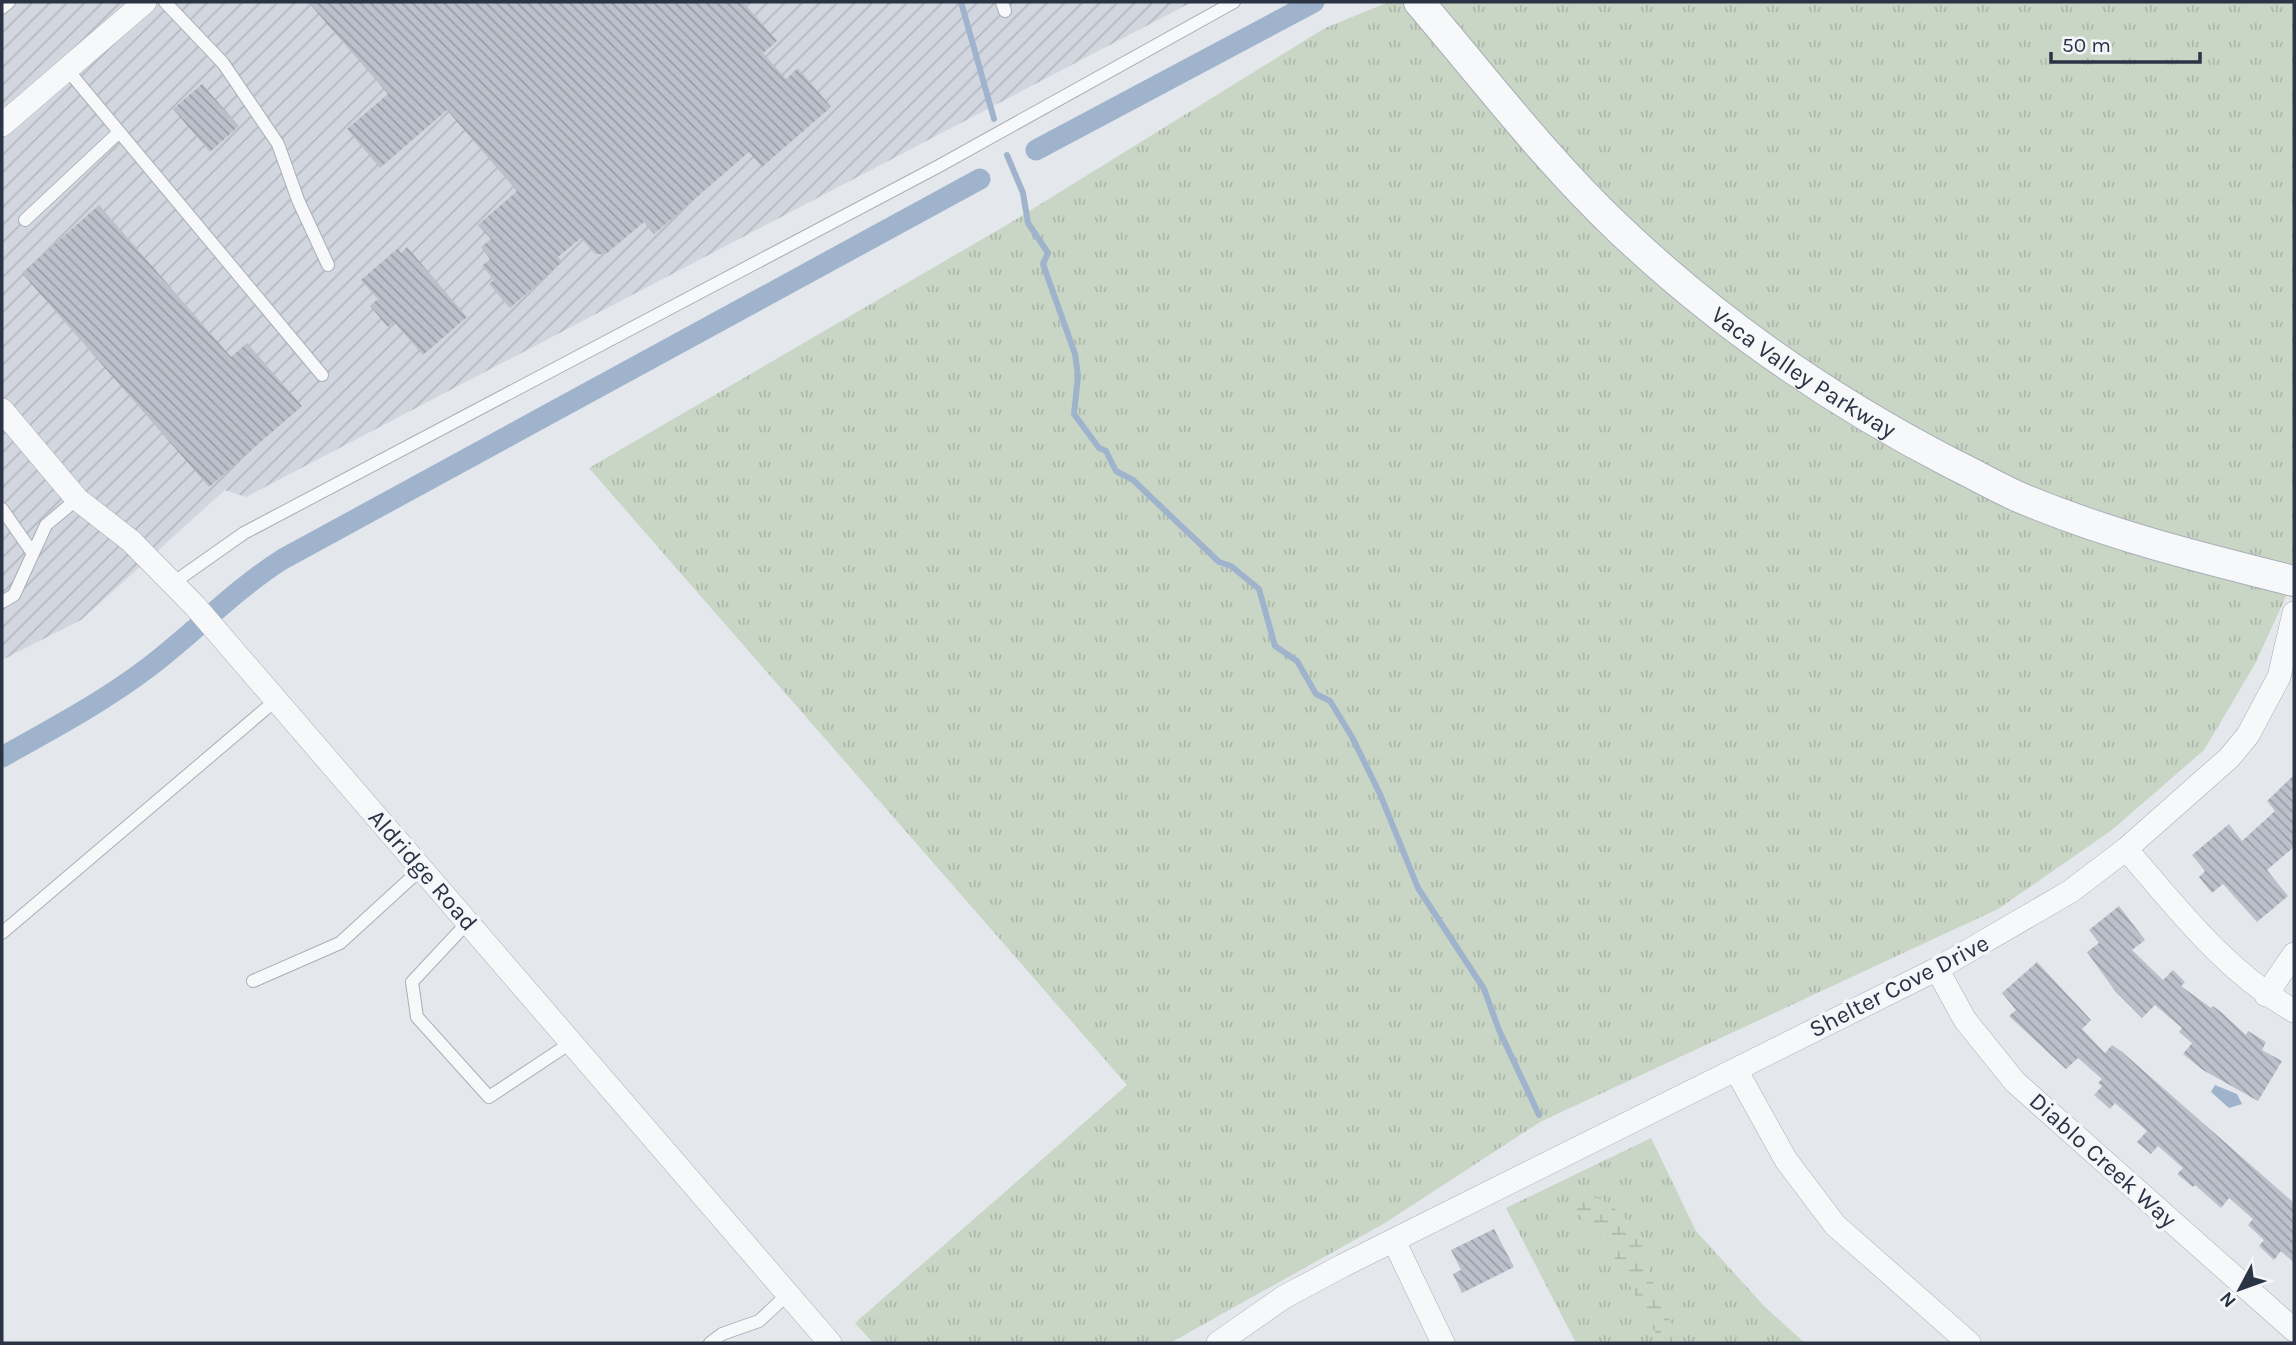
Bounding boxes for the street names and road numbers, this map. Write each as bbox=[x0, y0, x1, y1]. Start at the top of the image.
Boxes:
street label: Vaca Valley Parkway bbox=[1706, 300, 1901, 444]
street label: Aldridge Road bbox=[363, 804, 483, 936]
street label: Shelter Cove Drive bbox=[1805, 929, 1993, 1043]
street label: Diablo Creek Way bbox=[2024, 1087, 2182, 1233]

